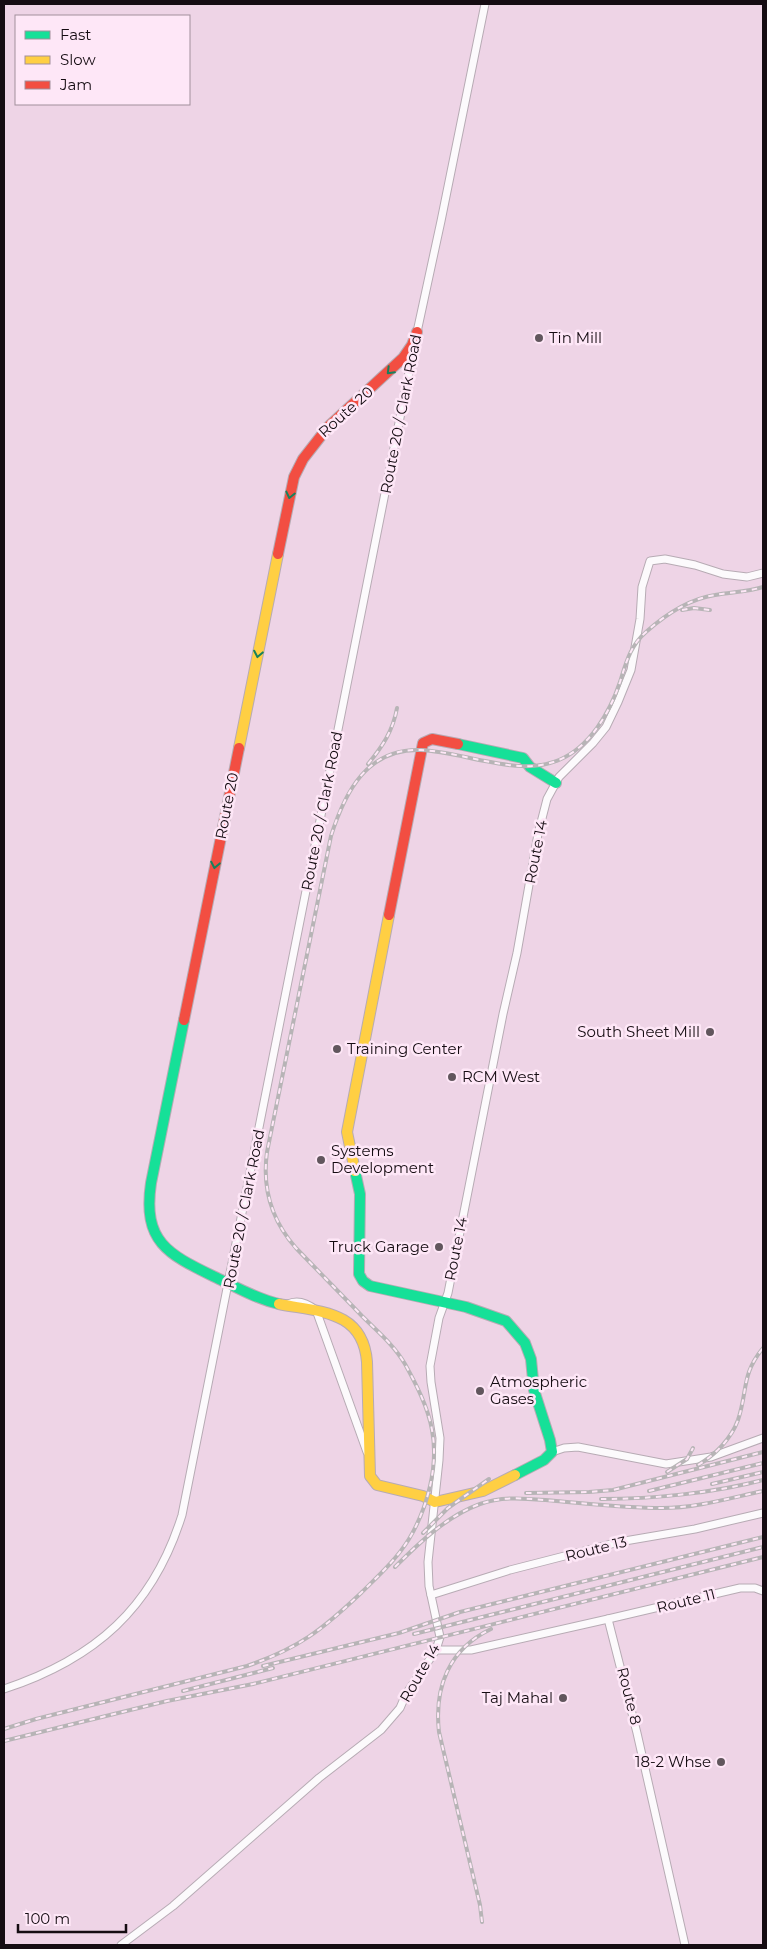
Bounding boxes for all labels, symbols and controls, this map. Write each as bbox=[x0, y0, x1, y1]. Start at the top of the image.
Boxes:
legend bbox=[15, 15, 190, 105]
text: Fast bbox=[60, 25, 91, 44]
text: Slow bbox=[60, 50, 96, 69]
text: Jam bbox=[59, 75, 92, 94]
place label: Tin Mill bbox=[549, 328, 602, 347]
marker: Tin Mill bbox=[533, 332, 545, 344]
street label: Route 20 / Clark Road bbox=[376, 333, 425, 495]
one-way arrow bbox=[387, 366, 396, 375]
street label: Route 20 bbox=[314, 382, 377, 441]
one-way arrow bbox=[285, 490, 296, 499]
one-way arrow bbox=[253, 650, 263, 658]
street label: Route 20 / Clark Road bbox=[297, 730, 346, 892]
street label: Route 20 bbox=[211, 771, 242, 841]
street label: Route 14 bbox=[520, 818, 551, 885]
one-way arrow bbox=[210, 860, 221, 869]
place label: South Sheet Mill bbox=[577, 1022, 700, 1041]
marker: South Sheet Mill bbox=[704, 1026, 716, 1038]
place label: Training Center bbox=[347, 1039, 463, 1058]
marker: Training Center bbox=[331, 1043, 343, 1055]
place label: RCM West bbox=[462, 1067, 540, 1086]
marker: RCM West bbox=[446, 1071, 458, 1083]
street label: Route 20 / Clark Road bbox=[219, 1128, 268, 1290]
place label: Systems Development bbox=[331, 1141, 434, 1177]
marker: Systems Development bbox=[315, 1154, 327, 1166]
street label: Route 14 bbox=[440, 1215, 471, 1282]
place label: Truck Garage bbox=[329, 1237, 429, 1256]
marker: Truck Garage bbox=[433, 1241, 445, 1253]
place label: Atmospheric Gases bbox=[490, 1372, 587, 1408]
marker: Atmospheric Gases bbox=[474, 1385, 486, 1397]
street label: Route 13 bbox=[563, 1532, 629, 1565]
street label: Route 11 bbox=[654, 1584, 717, 1617]
street label: Route 14 bbox=[395, 1640, 444, 1705]
street label: Route 8 bbox=[613, 1665, 646, 1727]
place label: Taj Mahal bbox=[482, 1688, 553, 1707]
marker: Taj Mahal bbox=[557, 1692, 569, 1704]
place label: 18-2 Whse bbox=[635, 1752, 711, 1771]
marker: 18-2 Whse bbox=[715, 1756, 727, 1768]
scale bar bbox=[18, 1902, 125, 1934]
text: 100 m bbox=[25, 1909, 70, 1928]

